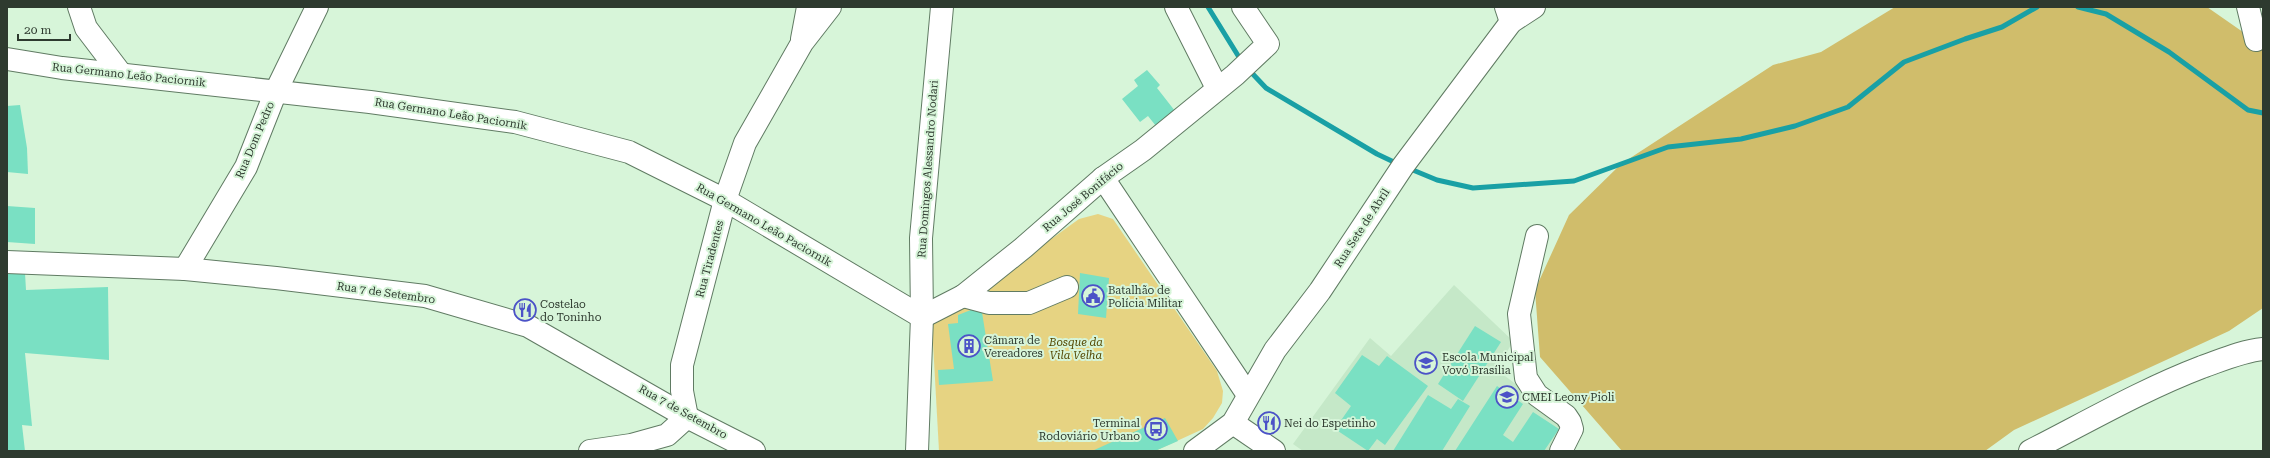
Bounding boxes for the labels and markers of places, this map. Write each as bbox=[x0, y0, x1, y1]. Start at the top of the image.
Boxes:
public building icon: Batalhão de Polícia Militar bbox=[1080, 283, 1106, 309]
place label: Batalhão de Polícia Militar bbox=[1108, 284, 1183, 310]
restaurant icon: Costelao do Toninho bbox=[512, 297, 538, 323]
place label: Costelao do Toninho bbox=[540, 298, 602, 324]
building icon: Câmara de Vereadores bbox=[956, 333, 982, 359]
place label: Câmara de Vereadores bbox=[984, 334, 1043, 360]
school or university icon: Escola Municipal Vovó Brasília bbox=[1413, 350, 1439, 376]
place label: Escola Municipal Vovó Brasília bbox=[1442, 351, 1534, 377]
school or university icon: CMEI Leony Pioli bbox=[1494, 384, 1520, 410]
place label: CMEI Leony Pioli bbox=[1522, 391, 1615, 404]
restaurant icon: Nei do Espetinho bbox=[1256, 410, 1282, 436]
bus stop icon: Terminal Rodoviário Urbano bbox=[1143, 416, 1169, 442]
place label: Terminal Rodoviário Urbano bbox=[1039, 417, 1141, 443]
place label: Nei do Espetinho bbox=[1284, 417, 1376, 430]

